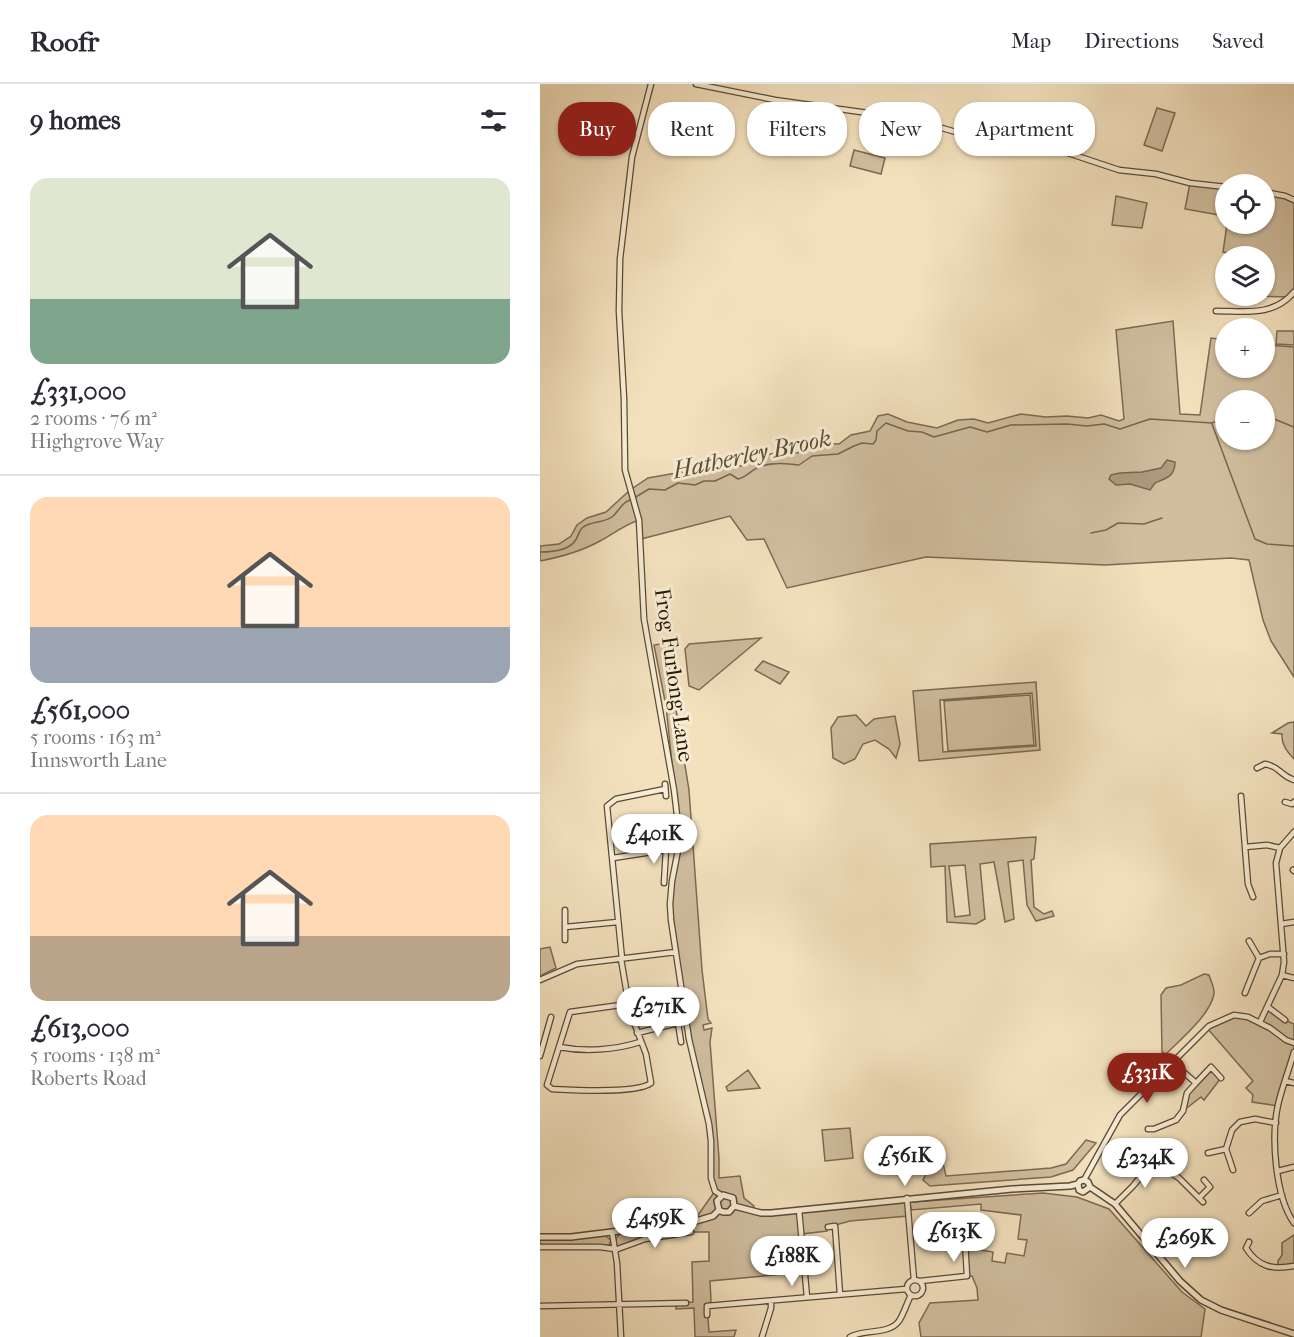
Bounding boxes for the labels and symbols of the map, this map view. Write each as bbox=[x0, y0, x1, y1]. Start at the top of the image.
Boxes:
water label: Hatherley Brook bbox=[669, 424, 834, 485]
street label: Frog Furlong Lane bbox=[649, 586, 699, 764]
pin: £401K bbox=[612, 814, 696, 865]
pin: £271K bbox=[616, 987, 700, 1038]
pin: £331K bbox=[1105, 1053, 1189, 1104]
pin: £561K bbox=[863, 1136, 947, 1187]
pin: £234K bbox=[1103, 1138, 1187, 1189]
pin: £459K bbox=[613, 1198, 697, 1249]
pin: £613K bbox=[912, 1212, 996, 1263]
pin: £269K bbox=[1143, 1218, 1227, 1269]
pin: £188K bbox=[750, 1236, 834, 1287]

